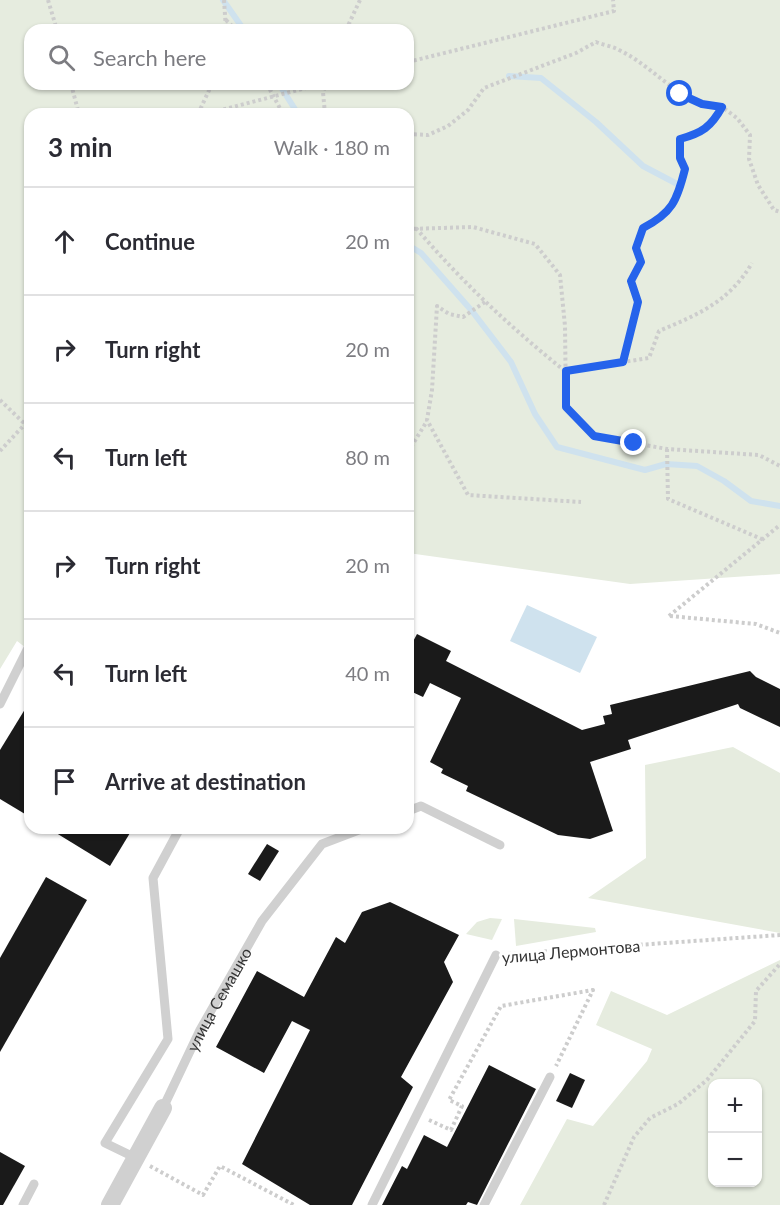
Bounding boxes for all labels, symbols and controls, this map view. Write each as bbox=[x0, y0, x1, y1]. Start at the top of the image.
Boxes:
search box bbox=[24, 24, 414, 90]
icon: search bbox=[45, 41, 78, 74]
text: Search here bbox=[93, 44, 206, 71]
route start bbox=[666, 80, 692, 106]
text: 3 min bbox=[48, 131, 112, 163]
text: Walk · 180 m bbox=[274, 135, 390, 159]
icon: ahead bbox=[48, 225, 81, 258]
text: Continue bbox=[105, 228, 195, 255]
text: 20 m bbox=[345, 229, 390, 253]
icon: right bbox=[48, 333, 81, 366]
text: Turn right bbox=[105, 336, 200, 363]
text: 20 m bbox=[345, 337, 390, 361]
route end bbox=[620, 429, 646, 455]
icon: left bbox=[48, 441, 81, 474]
text: Turn left bbox=[105, 444, 187, 471]
text: 80 m bbox=[345, 445, 390, 469]
icon: right bbox=[48, 549, 81, 582]
text: Turn right bbox=[105, 552, 200, 579]
text: 20 m bbox=[345, 553, 390, 577]
icon: left bbox=[48, 657, 81, 690]
text: Turn left bbox=[105, 660, 187, 687]
text: 40 m bbox=[345, 661, 390, 685]
icon: arrive bbox=[48, 765, 81, 798]
text: Arrive at destination bbox=[105, 768, 306, 795]
street label: улица Лермонтова bbox=[501, 935, 641, 967]
street label: улица Семашко bbox=[182, 944, 255, 1054]
map controls bbox=[708, 1079, 762, 1187]
button: + bbox=[708, 1079, 762, 1133]
button: − bbox=[708, 1133, 762, 1187]

